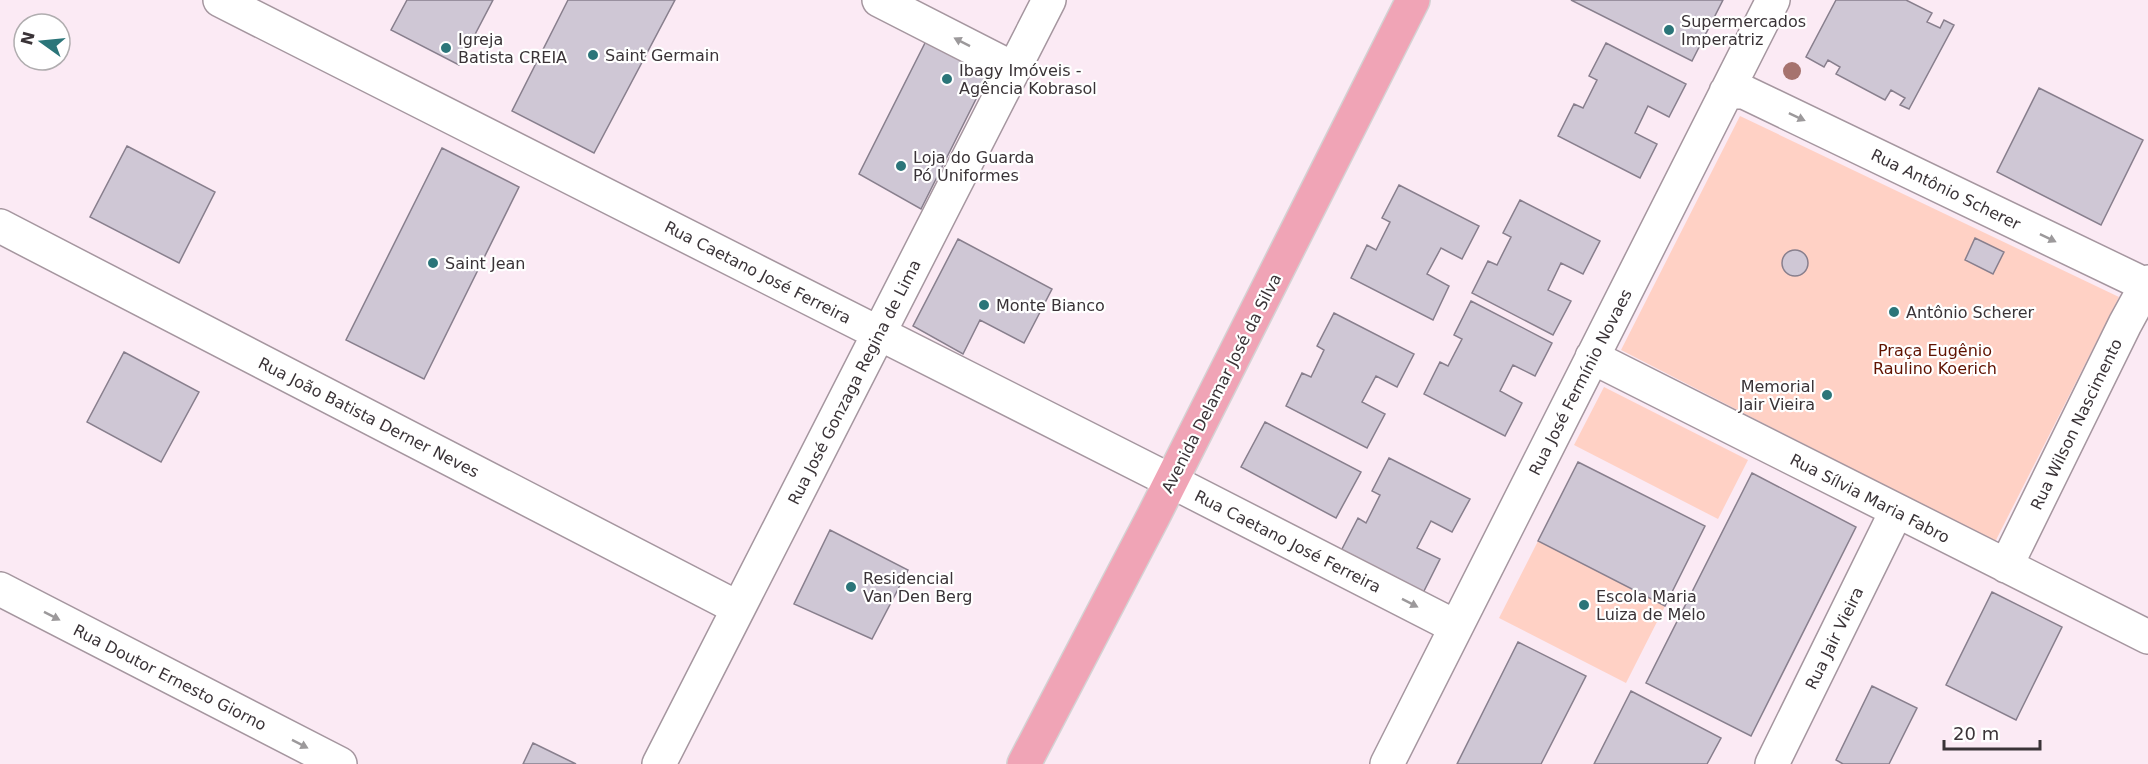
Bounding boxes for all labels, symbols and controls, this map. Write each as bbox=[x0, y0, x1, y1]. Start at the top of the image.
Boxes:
north arrow bbox=[12, 12, 72, 72]
place label: Supermercados Imperatriz bbox=[1681, 12, 1806, 49]
marker: Supermercados Imperatriz bbox=[1662, 23, 1676, 37]
text: N bbox=[17, 29, 39, 47]
place label: Igreja Batista CREIA bbox=[458, 30, 567, 67]
one-way arrow bbox=[953, 38, 970, 47]
marker: Igreja Batista CREIA bbox=[439, 41, 453, 55]
place label: Saint Germain bbox=[605, 46, 719, 65]
marker: Saint Germain bbox=[586, 48, 600, 62]
place label: Ibagy Imóveis - Agência Kobrasol bbox=[959, 61, 1097, 98]
marker: Ibagy Imóveis - Agência Kobrasol bbox=[940, 72, 954, 86]
one-way arrow bbox=[1788, 113, 1805, 122]
street label: Rua Antônio Scherer bbox=[1868, 145, 2024, 234]
place label: Loja do Guarda Pó Uniformes bbox=[913, 148, 1034, 185]
marker: Loja do Guarda Pó Uniformes bbox=[894, 159, 908, 173]
street label: Rua Caetano José Ferreira bbox=[661, 217, 854, 328]
one-way arrow bbox=[2040, 233, 2057, 242]
place label: Saint Jean bbox=[445, 254, 525, 273]
marker: Saint Jean bbox=[426, 256, 440, 270]
street label: Rua José Gonzaga Regina de Lima bbox=[784, 257, 925, 508]
street label: Avenida Delamar José da Silva bbox=[1158, 270, 1285, 496]
street label: Rua José Fermínio Novaes bbox=[1525, 286, 1636, 478]
place label: Monte Bianco bbox=[996, 296, 1105, 315]
marker: Monte Bianco bbox=[977, 298, 991, 312]
place label: Antônio Scherer bbox=[1906, 303, 2035, 322]
marker: Antônio Scherer bbox=[1887, 305, 1901, 319]
street label: Rua Wilson Nascimento bbox=[2027, 336, 2126, 513]
park label: Praça Eugênio Raulino Koerich bbox=[1873, 341, 1997, 378]
street label: Rua João Batista Derner Neves bbox=[255, 353, 482, 482]
place label: Memorial Jair Vieira bbox=[1738, 377, 1815, 414]
marker: Memorial Jair Vieira bbox=[1820, 388, 1834, 402]
street label: Rua Sílvia Maria Fabro bbox=[1787, 450, 1953, 547]
street label: Rua Caetano José Ferreira bbox=[1191, 486, 1384, 597]
place label: Residencial Van Den Berg bbox=[863, 569, 972, 606]
marker: Residencial Van Den Berg bbox=[844, 580, 858, 594]
street label: Rua Jair Vieira bbox=[1801, 584, 1867, 693]
place label: Escola Maria Luiza de Melo bbox=[1596, 587, 1705, 624]
one-way arrow bbox=[1401, 598, 1419, 608]
marker: Escola Maria Luiza de Melo bbox=[1577, 598, 1591, 612]
one-way arrow bbox=[44, 611, 61, 621]
street label: Rua Doutor Ernesto Giorno bbox=[70, 620, 269, 735]
scale bar bbox=[1944, 713, 2040, 751]
text: 20 m bbox=[1953, 723, 1999, 744]
one-way arrow bbox=[292, 739, 309, 748]

